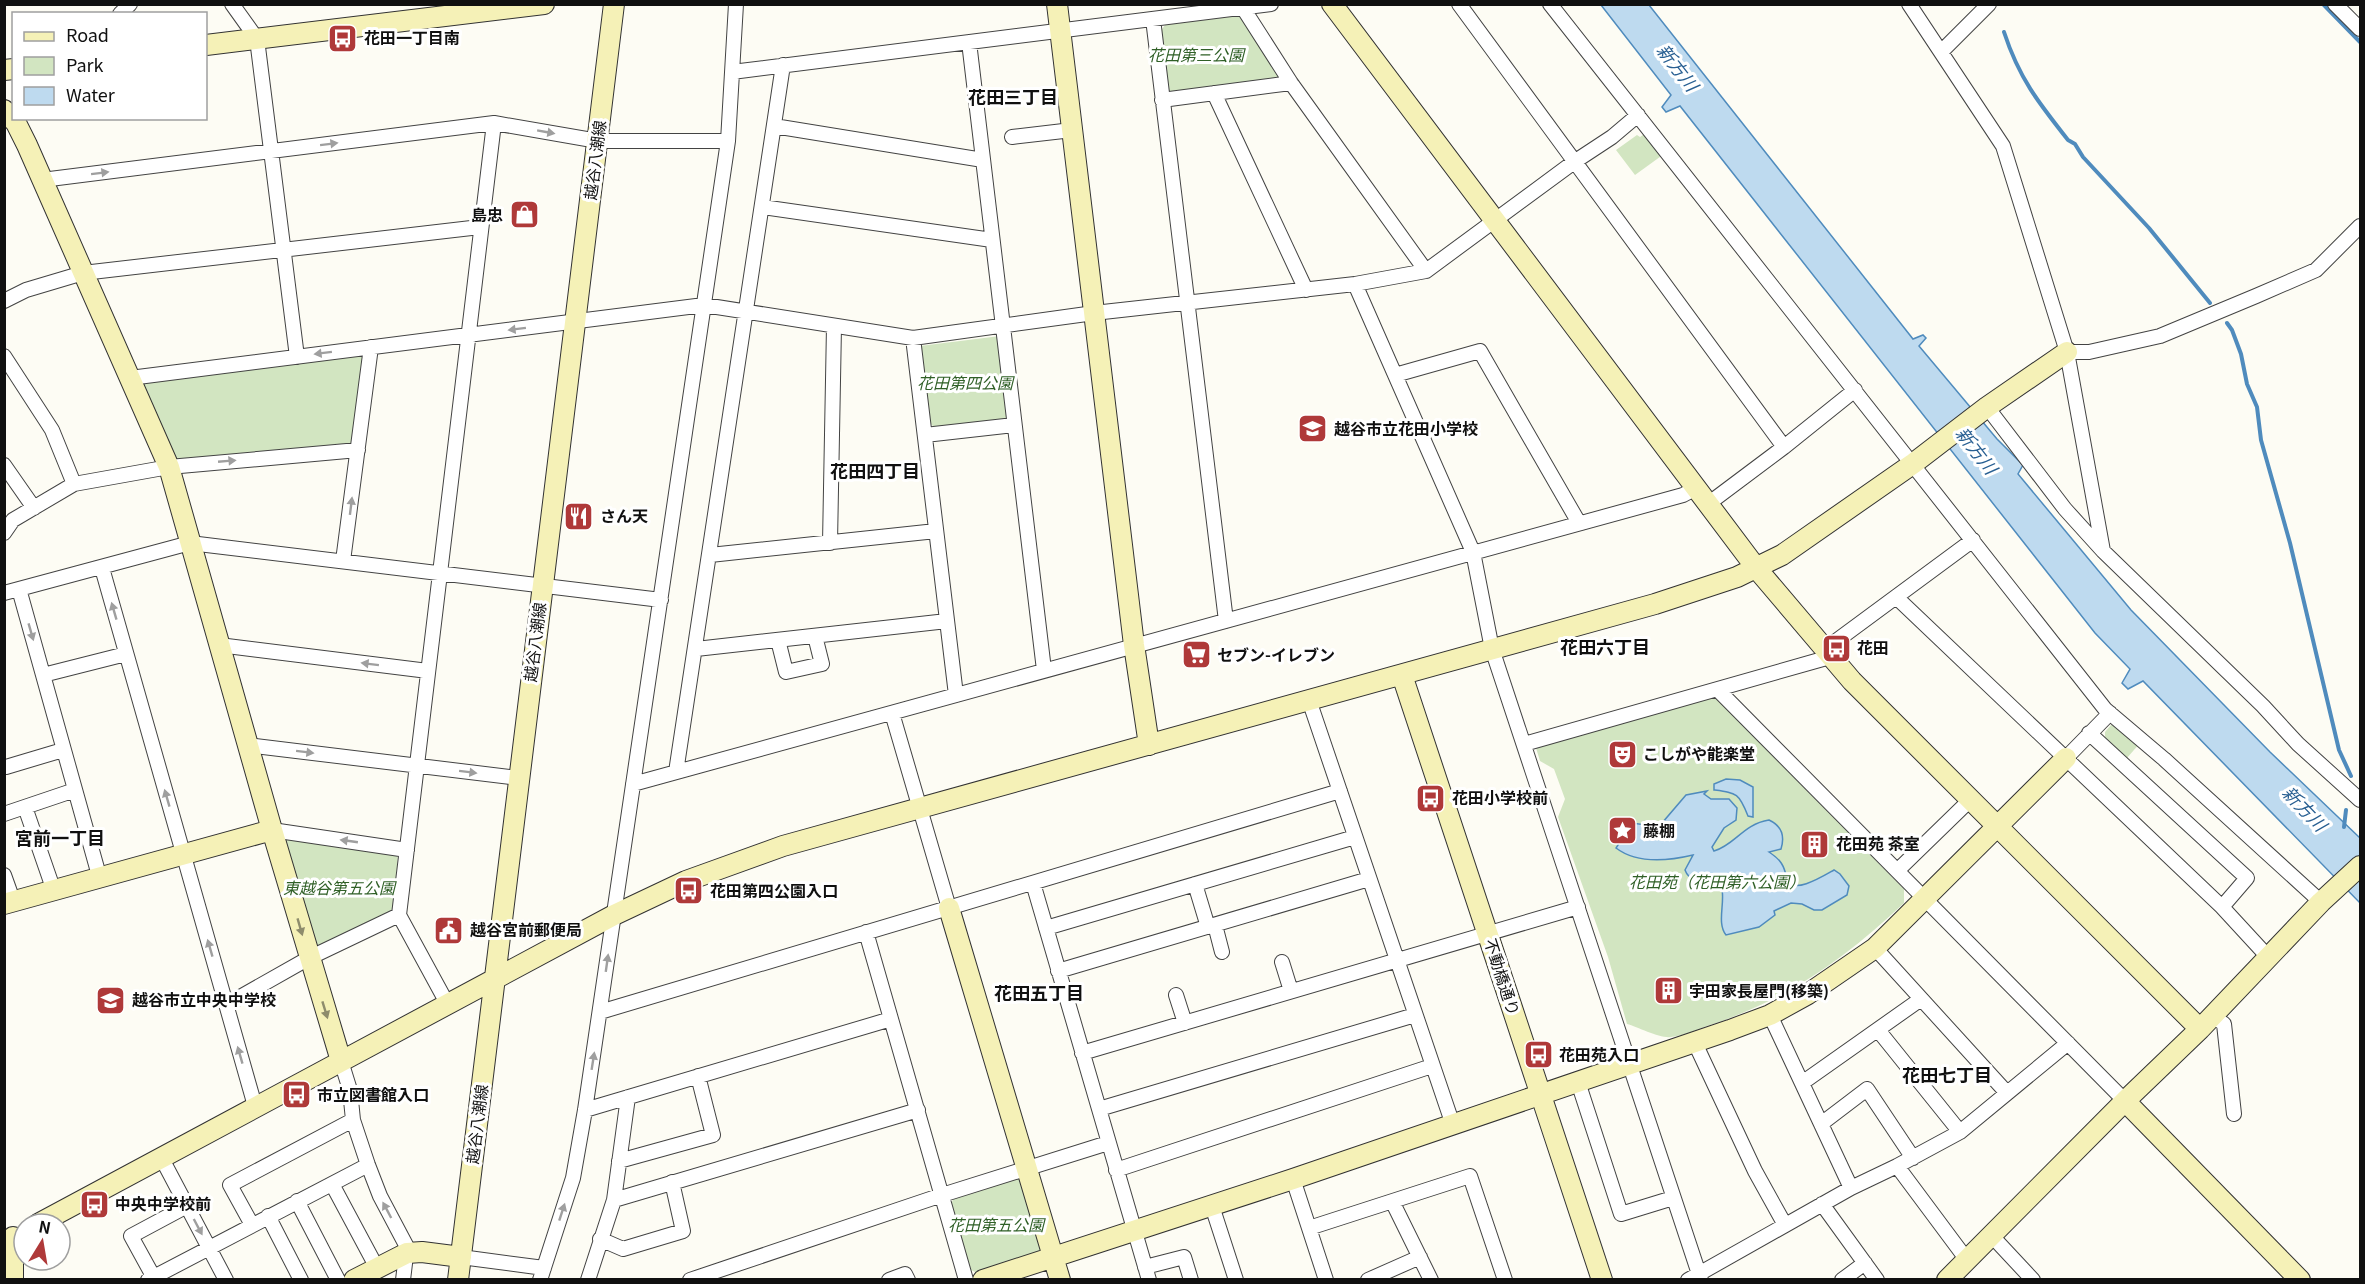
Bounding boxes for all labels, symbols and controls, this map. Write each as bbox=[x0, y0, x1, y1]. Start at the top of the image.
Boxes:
legend bbox=[12, 12, 207, 120]
text: Road bbox=[66, 21, 109, 47]
bus stop icon: 花田一丁目南 bbox=[327, 22, 359, 54]
place label: 花田一丁目南 bbox=[364, 25, 460, 49]
water label: 新方川 bbox=[1652, 37, 1707, 98]
park label: 花田第三公園 bbox=[1148, 42, 1246, 66]
text: Park bbox=[66, 51, 104, 77]
text: Water bbox=[66, 81, 116, 107]
district label: 花田三丁目 bbox=[968, 83, 1058, 109]
street label: 越谷八潮線 bbox=[577, 119, 611, 201]
one-way arrow bbox=[537, 128, 556, 137]
one-way arrow bbox=[320, 139, 339, 149]
one-way arrow bbox=[90, 168, 109, 178]
shop icon: 島忠 bbox=[508, 199, 540, 231]
place label: 島忠 bbox=[471, 202, 503, 226]
one-way arrow bbox=[507, 324, 526, 334]
one-way arrow bbox=[313, 349, 332, 358]
park label: 花田第四公園 bbox=[917, 370, 1015, 394]
school or university icon: 越谷市立花田小学校 bbox=[1297, 413, 1329, 445]
place label: 越谷市立花田小学校 bbox=[1334, 416, 1478, 440]
water label: 新方川 bbox=[1951, 420, 2006, 481]
one-way arrow bbox=[218, 457, 237, 466]
district label: 花田四丁目 bbox=[830, 457, 920, 483]
one-way arrow bbox=[346, 496, 355, 515]
restaurant icon: さん天 bbox=[563, 500, 595, 532]
place label: さん天 bbox=[600, 503, 648, 527]
street label: 越谷八潮線 bbox=[517, 601, 551, 683]
one-way arrow bbox=[109, 602, 118, 620]
one-way arrow bbox=[27, 623, 36, 641]
bus stop icon: 花田 bbox=[1820, 632, 1852, 664]
district label: 花田六丁目 bbox=[1560, 633, 1650, 659]
place label: 花田 bbox=[1857, 635, 1889, 659]
supermarket icon: セブン-イレブン bbox=[1180, 639, 1212, 671]
place label: セブン-イレブン bbox=[1217, 642, 1335, 666]
one-way arrow bbox=[361, 659, 380, 668]
theatre icon: こしがや能楽堂 bbox=[1606, 738, 1638, 770]
place label: こしがや能楽堂 bbox=[1643, 741, 1755, 765]
one-way arrow bbox=[296, 747, 315, 757]
one-way arrow bbox=[458, 767, 477, 776]
water label: 新方川 bbox=[2277, 779, 2335, 838]
bus stop icon: 花田小学校前 bbox=[1415, 782, 1447, 814]
place label: 花田小学校前 bbox=[1452, 785, 1548, 809]
one-way arrow bbox=[162, 788, 171, 806]
place icon: 藤棚 bbox=[1606, 815, 1638, 847]
place label: 藤棚 bbox=[1643, 818, 1675, 842]
district label: 宮前一丁目 bbox=[15, 824, 105, 850]
building icon: 花田苑 茶室 bbox=[1799, 828, 1831, 860]
place label: 花田苑 茶室 bbox=[1836, 831, 1920, 855]
one-way arrow bbox=[339, 837, 358, 846]
park label: 花田苑（花田第六公園） bbox=[1629, 869, 1805, 893]
park label: 東越谷第五公園 bbox=[283, 875, 397, 899]
bus stop icon: 花田第四公園入口 bbox=[673, 875, 705, 907]
place label: 花田第四公園入口 bbox=[710, 878, 838, 902]
public building icon: 越谷宮前郵便局 bbox=[433, 914, 465, 946]
place label: 越谷宮前郵便局 bbox=[470, 917, 582, 941]
one-way arrow bbox=[296, 918, 305, 936]
street label: 不動橋通り bbox=[1479, 935, 1527, 1018]
one-way arrow bbox=[204, 939, 214, 957]
one-way arrow bbox=[603, 954, 612, 973]
building icon: 宇田家長屋門(移築) bbox=[1652, 975, 1684, 1007]
place label: 宇田家長屋門(移築) bbox=[1689, 978, 1829, 1002]
district label: 花田五丁目 bbox=[994, 979, 1084, 1005]
school or university icon: 越谷市立中央中学校 bbox=[95, 984, 127, 1016]
place label: 越谷市立中央中学校 bbox=[132, 987, 276, 1011]
one-way arrow bbox=[321, 1001, 330, 1019]
bus stop icon: 花田苑入口 bbox=[1522, 1039, 1554, 1071]
place label: 花田苑入口 bbox=[1559, 1042, 1639, 1066]
one-way arrow bbox=[235, 1046, 244, 1064]
one-way arrow bbox=[588, 1051, 597, 1070]
district label: 花田七丁目 bbox=[1902, 1061, 1992, 1087]
bus stop icon: 市立図書館入口 bbox=[280, 1079, 312, 1111]
place label: 市立図書館入口 bbox=[317, 1082, 429, 1106]
street label: 越谷八潮線 bbox=[459, 1083, 493, 1165]
bus stop icon: 中央中学校前 bbox=[78, 1188, 110, 1220]
place label: 中央中学校前 bbox=[115, 1191, 211, 1215]
one-way arrow bbox=[382, 1201, 392, 1218]
one-way arrow bbox=[558, 1203, 568, 1221]
north arrow bbox=[12, 1212, 72, 1272]
park label: 花田第五公園 bbox=[948, 1212, 1046, 1236]
text: N bbox=[37, 1213, 53, 1239]
one-way arrow bbox=[193, 1219, 203, 1236]

